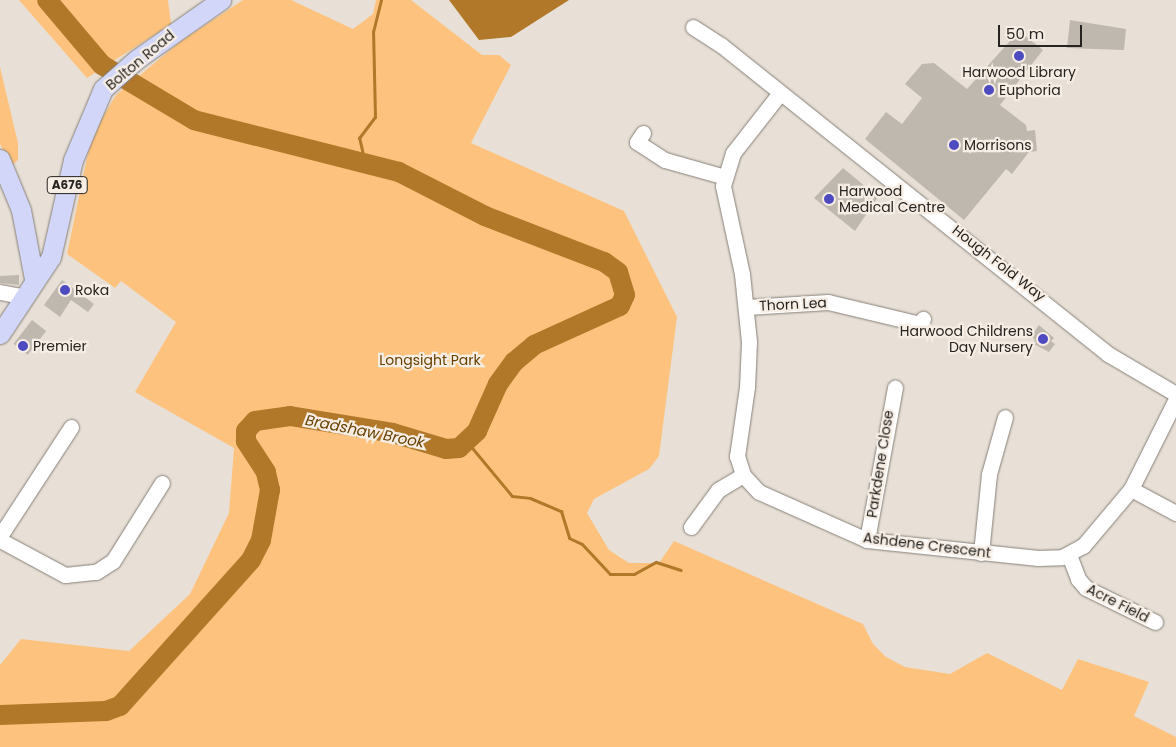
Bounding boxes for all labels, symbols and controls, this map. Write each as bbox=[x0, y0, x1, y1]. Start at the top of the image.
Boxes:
scale bar bbox=[1001, 15, 1085, 47]
text: 50 m bbox=[1006, 23, 1044, 44]
street label: Bolton Road bbox=[102, 27, 178, 93]
marker: Harwood Library bbox=[1013, 50, 1025, 62]
place label: Harwood Library bbox=[962, 64, 1076, 80]
place label: Euphoria bbox=[999, 82, 1061, 98]
marker: Euphoria bbox=[983, 84, 995, 96]
place label: Morrisons bbox=[964, 137, 1031, 153]
marker: Morrisons bbox=[948, 139, 960, 151]
road number: A676 bbox=[46, 176, 88, 194]
place label: Harwood Medical Centre bbox=[839, 183, 945, 216]
marker: Harwood Medical Centre bbox=[823, 193, 835, 205]
street label: Hough Fold Way bbox=[949, 221, 1049, 305]
place label: Roka bbox=[75, 282, 109, 298]
marker: Roka bbox=[59, 284, 71, 296]
street label: Thorn Lea bbox=[759, 294, 827, 314]
place label: Harwood Childrens Day Nursery bbox=[900, 323, 1033, 356]
marker: Harwood Childrens Day Nursery bbox=[1037, 333, 1049, 345]
place label: Premier bbox=[33, 338, 87, 354]
marker: Premier bbox=[17, 340, 29, 352]
park label: Longsight Park bbox=[379, 352, 481, 368]
street label: Parkdene Close bbox=[863, 409, 897, 519]
water label: Bradshaw Brook bbox=[304, 411, 426, 451]
street label: Ashdene Crescent bbox=[862, 529, 992, 561]
street label: Acre Field bbox=[1084, 580, 1152, 626]

